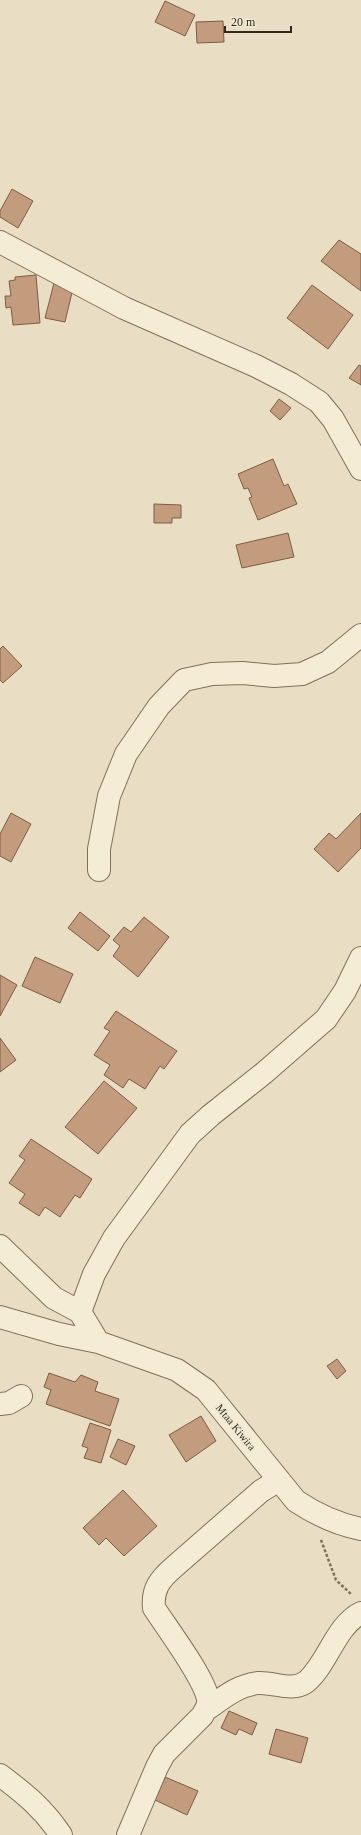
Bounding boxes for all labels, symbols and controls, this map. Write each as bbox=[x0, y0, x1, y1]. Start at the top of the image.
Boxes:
scale bar bbox=[225, 8, 291, 34]
text: 20 m bbox=[231, 15, 256, 29]
street label: Mtaa Kiwira bbox=[214, 1402, 258, 1453]

